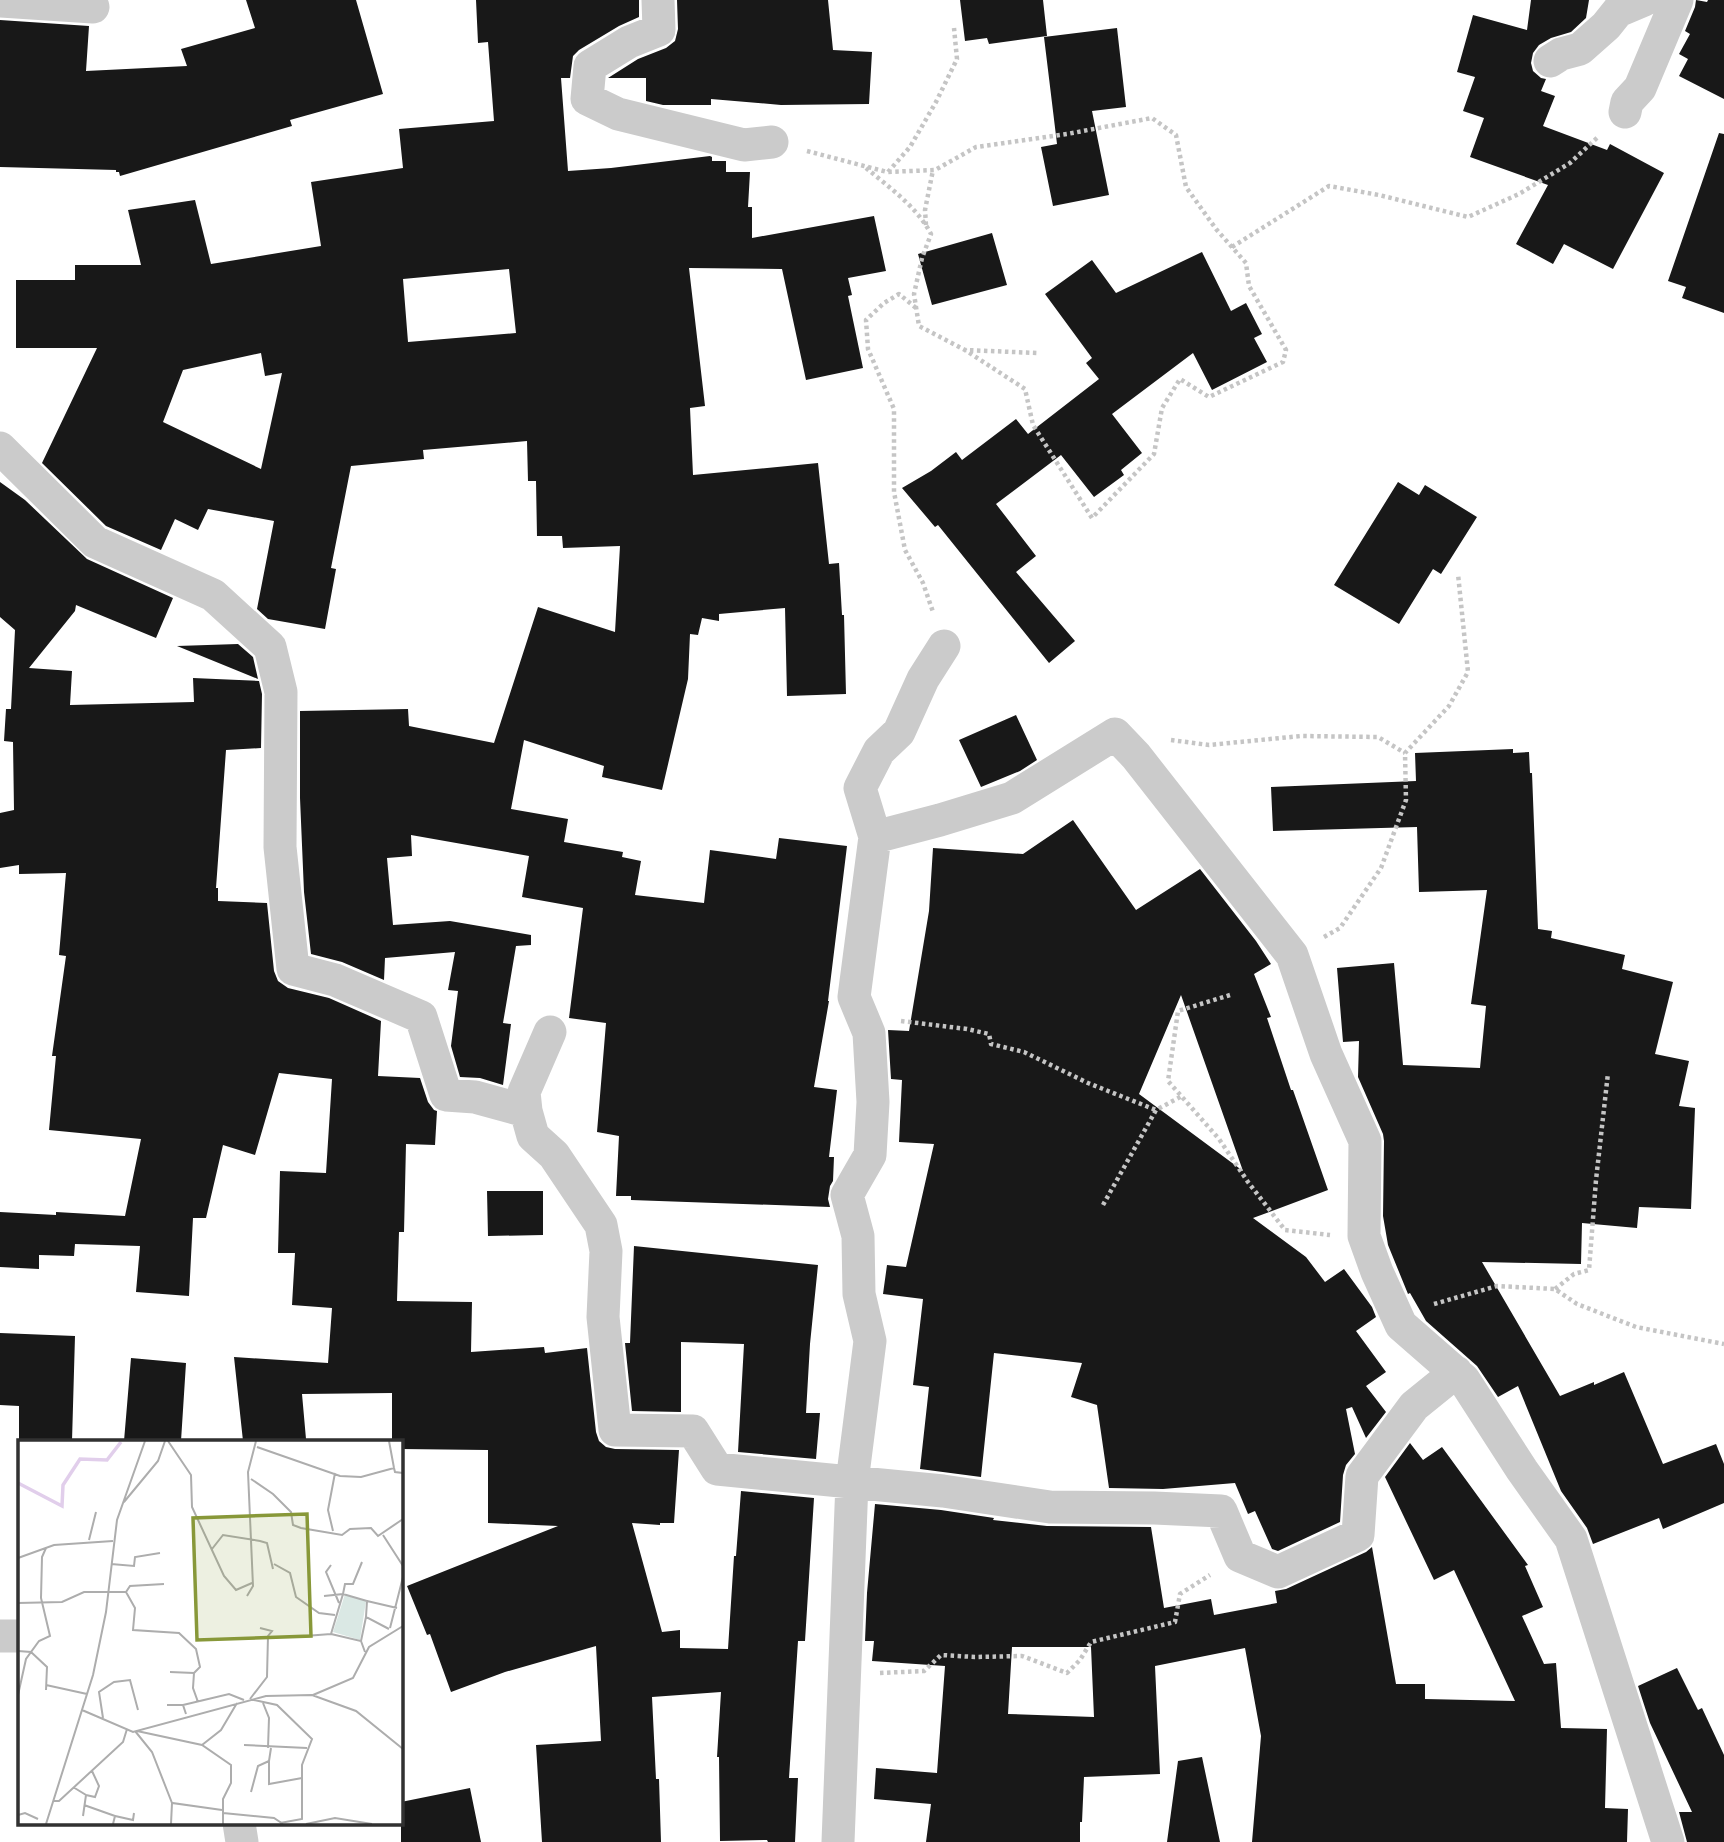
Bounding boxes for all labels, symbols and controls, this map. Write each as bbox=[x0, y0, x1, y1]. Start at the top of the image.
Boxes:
inset map bbox=[18, 1440, 402, 1825]

